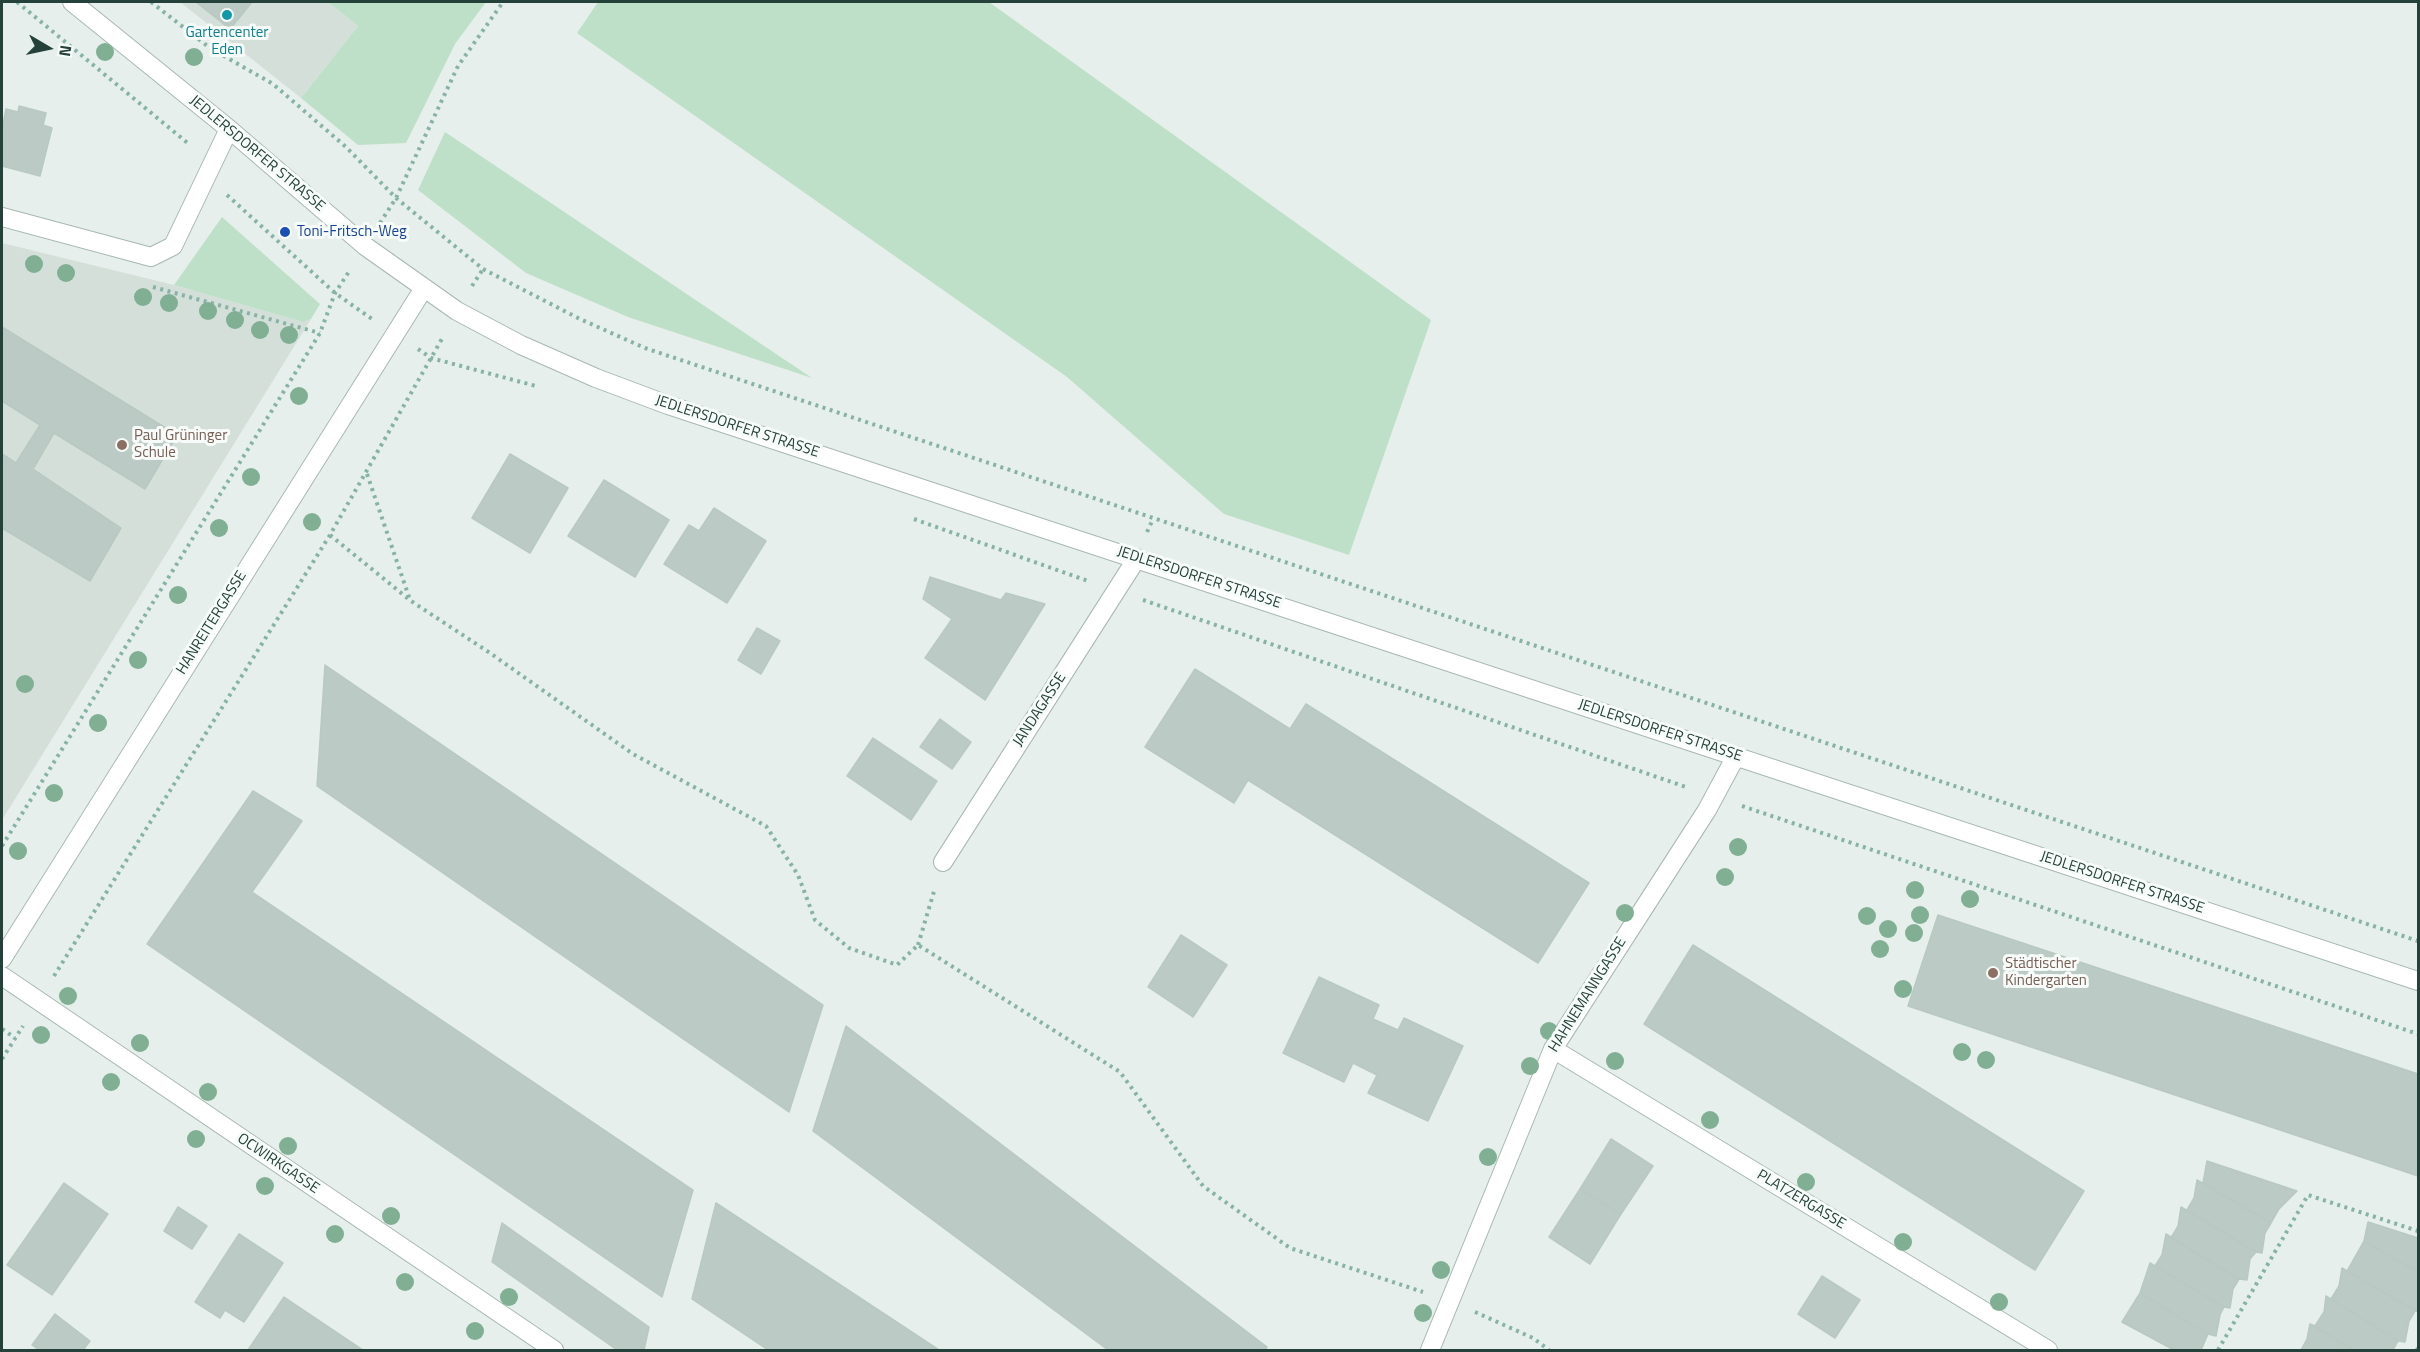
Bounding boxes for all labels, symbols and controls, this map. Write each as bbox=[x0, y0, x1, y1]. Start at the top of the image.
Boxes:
marker: Gartencenter Eden bbox=[220, 8, 234, 22]
north arrow bbox=[18, 18, 78, 78]
place label: Gartencenter Eden bbox=[186, 24, 268, 59]
text: N bbox=[53, 43, 78, 58]
street label: JEDLERSDORFER STRASSE bbox=[186, 92, 328, 216]
place label: Toni-Fritsch-Weg bbox=[297, 223, 407, 241]
marker: Toni-Fritsch-Weg bbox=[278, 225, 292, 239]
street label: JEDLERSDORFER STRASSE bbox=[653, 392, 821, 462]
place label: Paul Grüninger Schule bbox=[134, 427, 227, 462]
marker: Paul Grüninger Schule bbox=[115, 438, 129, 452]
street label: JEDLERSDORFER STRASSE bbox=[1115, 543, 1283, 613]
street label: HANREITERGASSE bbox=[173, 568, 251, 678]
street label: JANDAGASSE bbox=[1010, 670, 1070, 750]
street label: JEDLERSDORFER STRASSE bbox=[1576, 696, 1744, 766]
street label: JEDLERSDORFER STRASSE bbox=[2038, 848, 2206, 918]
street label: HAHNEMANNGASSE bbox=[1545, 934, 1631, 1056]
place label: Städtischer Kindergarten bbox=[2005, 955, 2087, 990]
marker: Städtischer Kindergarten bbox=[1986, 966, 2000, 980]
street label: OCWIRKGASSE bbox=[234, 1130, 322, 1198]
street label: PLATZERGASSE bbox=[1753, 1166, 1849, 1234]

